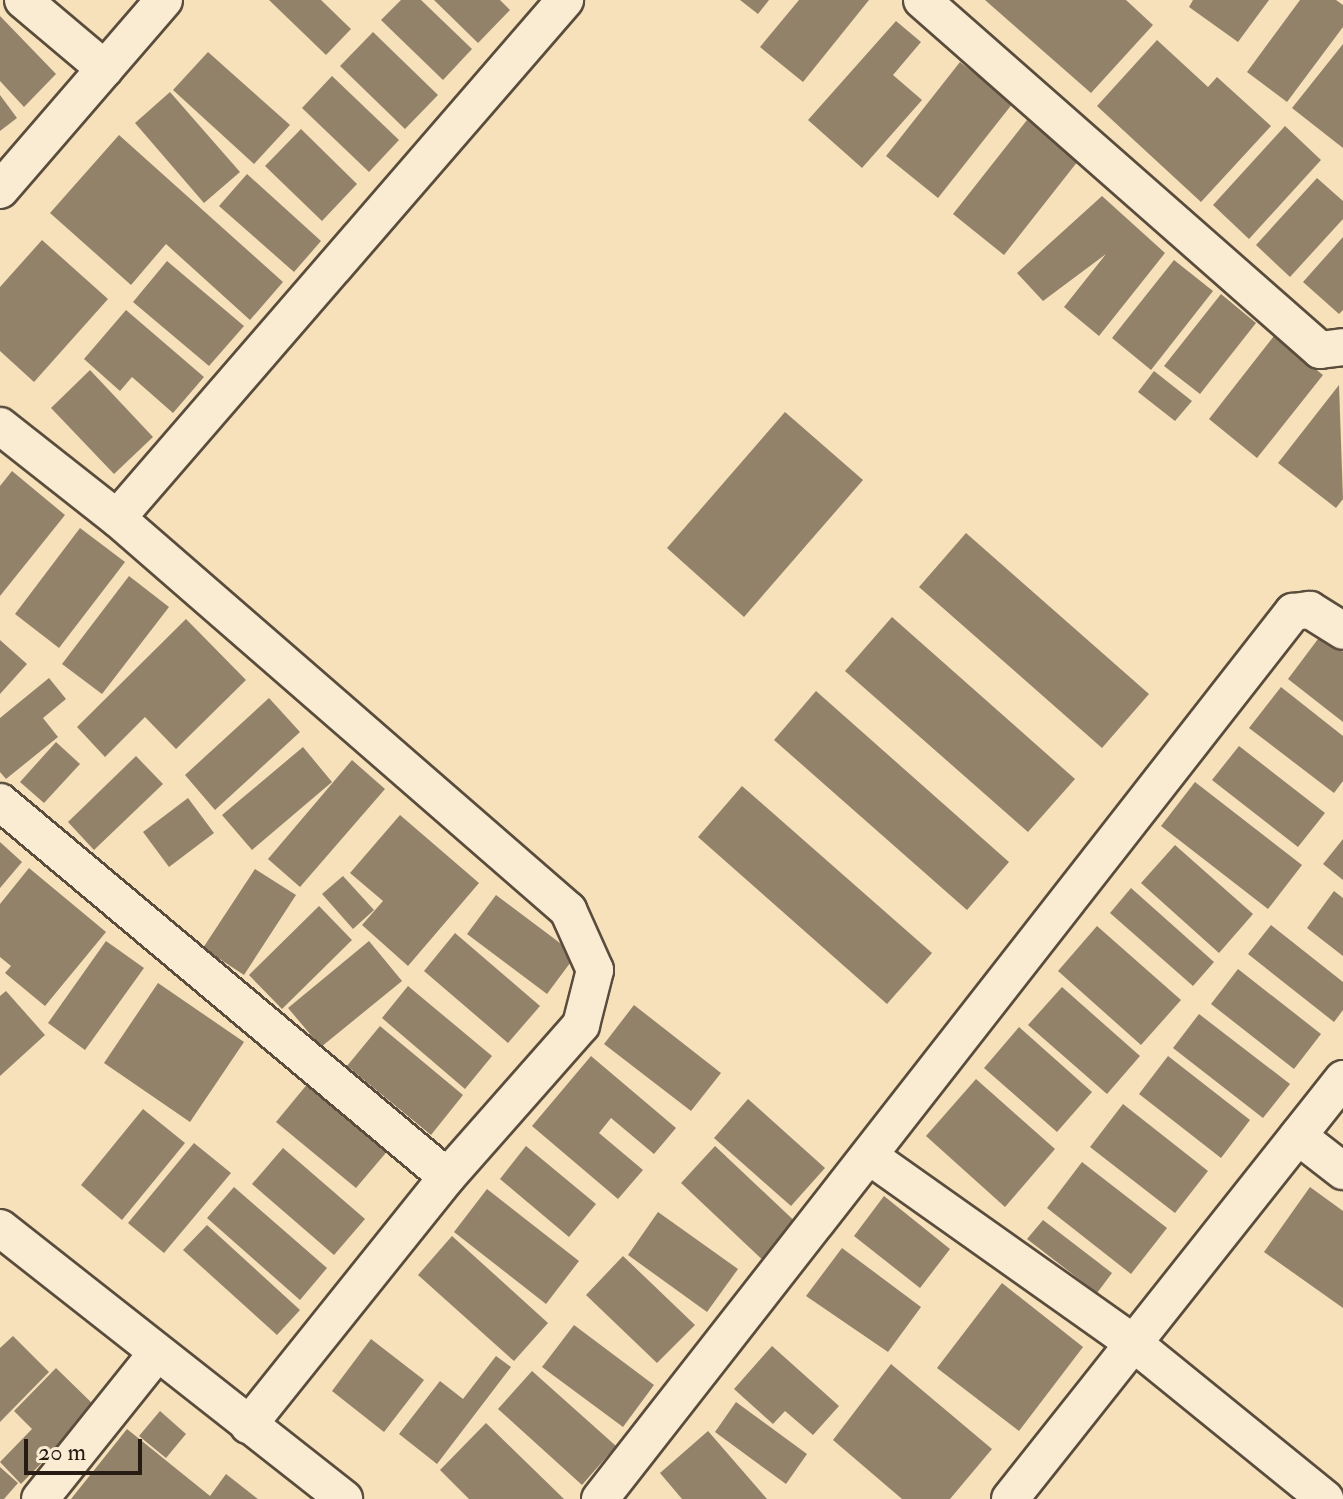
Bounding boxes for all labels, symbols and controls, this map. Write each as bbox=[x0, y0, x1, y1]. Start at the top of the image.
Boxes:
scale bar bbox=[28, 1423, 146, 1473]
text: 20 m bbox=[38, 1437, 86, 1468]

